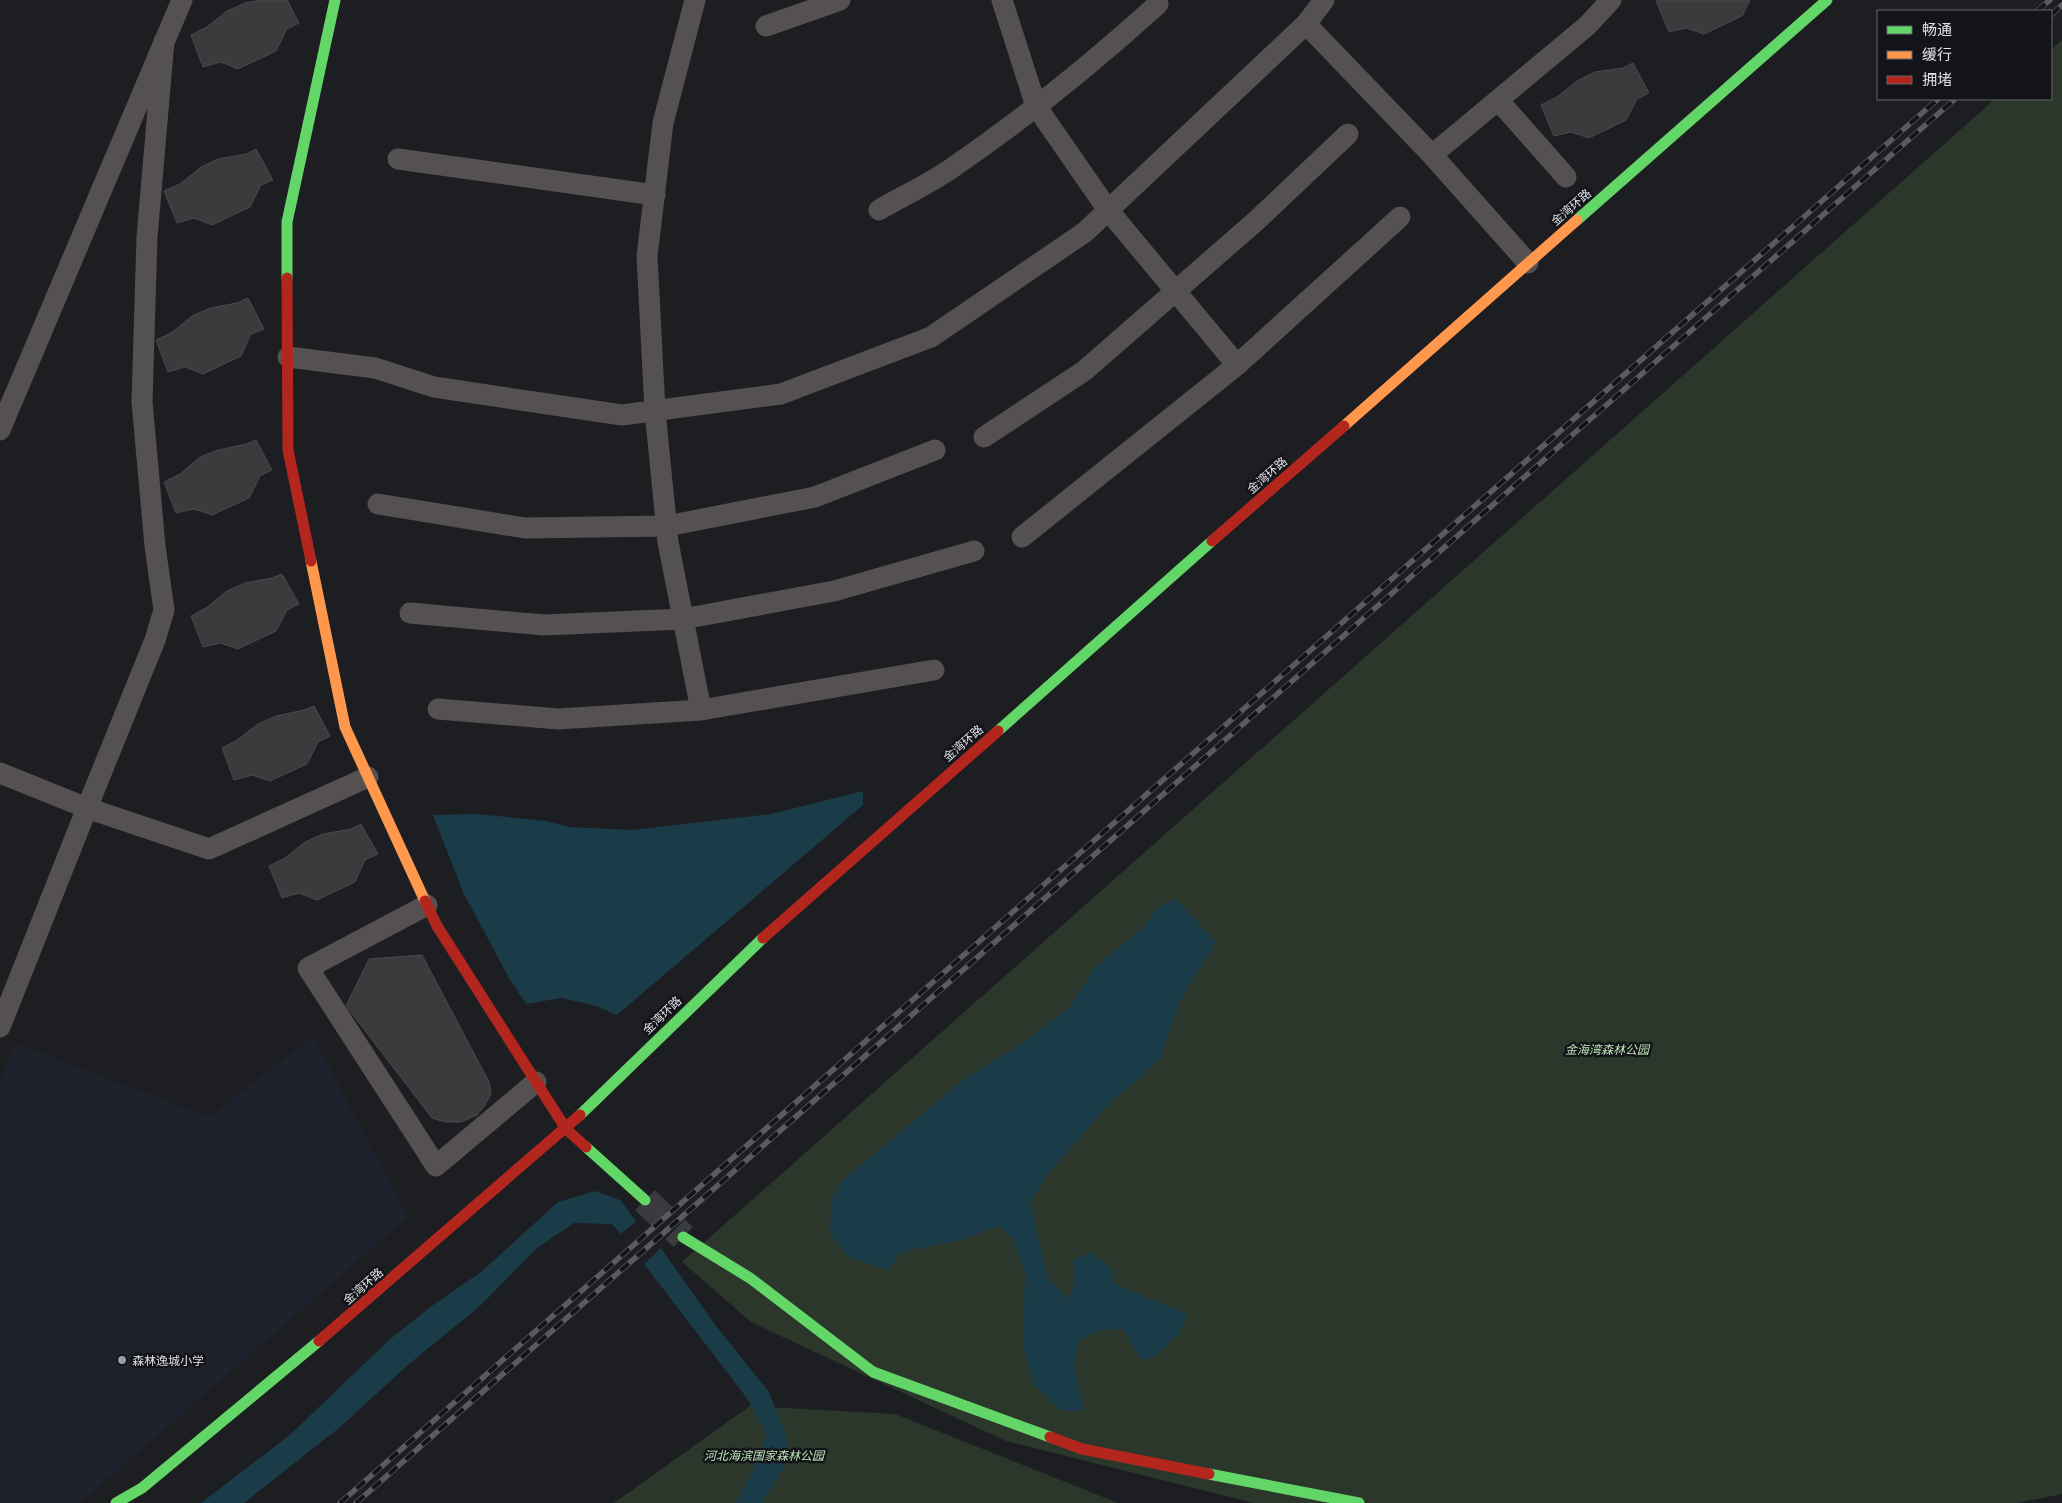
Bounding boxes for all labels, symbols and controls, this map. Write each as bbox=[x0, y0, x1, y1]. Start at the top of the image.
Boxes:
legend bbox=[1877, 10, 2052, 100]
text: 畅通 bbox=[1922, 20, 1952, 39]
text: 缓行 bbox=[1922, 45, 1952, 64]
text: 拥堵 bbox=[1922, 70, 1952, 89]
street label: 金湾环路 bbox=[1548, 186, 1594, 228]
street label: 金湾环路 bbox=[1244, 454, 1290, 496]
street label: 金湾环路 bbox=[940, 722, 986, 764]
street label: 金湾环路 bbox=[640, 993, 684, 1037]
park label: 金海湾森林公园 bbox=[1565, 1042, 1651, 1057]
street label: 金湾环路 bbox=[340, 1265, 386, 1307]
place label: 森林逸城小学 bbox=[132, 1353, 204, 1368]
marker: 森林逸城小学 bbox=[116, 1354, 128, 1366]
park label: 河北海滨国家森林公园 bbox=[704, 1448, 826, 1463]

